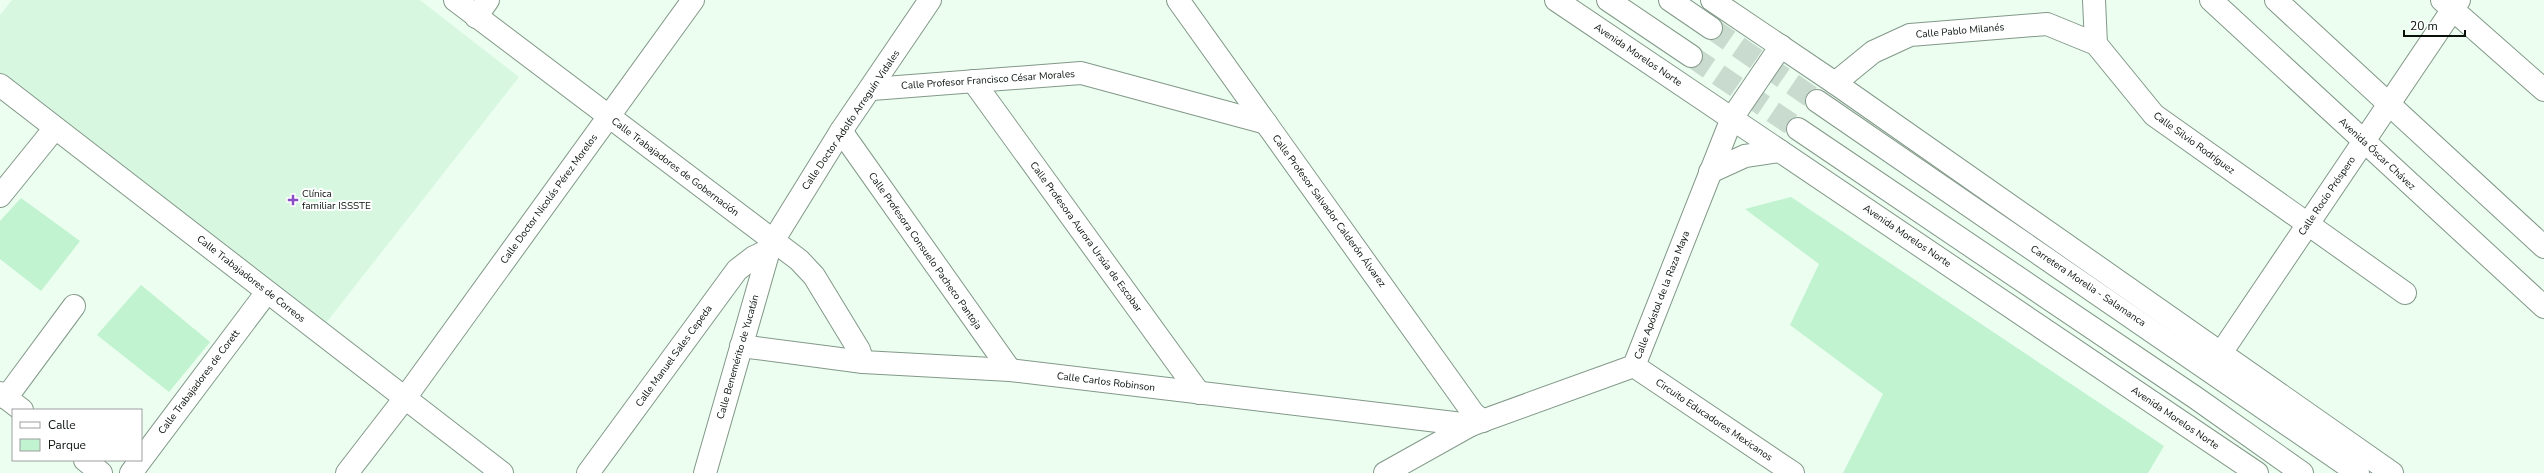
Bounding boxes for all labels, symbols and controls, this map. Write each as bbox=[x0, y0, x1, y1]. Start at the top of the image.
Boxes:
scale bar bbox=[2404, 12, 2465, 38]
text: 20 m bbox=[2410, 18, 2438, 34]
street label: Avenida Morelos Norte bbox=[1591, 20, 1685, 90]
street label: Calle Pablo Milanés bbox=[1915, 20, 2005, 42]
street label: Calle Doctor Adolfo Arreguín Vidales bbox=[799, 47, 903, 193]
street label: Calle Profesor Francisco César Morales bbox=[901, 67, 1076, 93]
street label: Calle Silvio Rodríguez bbox=[2150, 109, 2238, 178]
street label: Calle Trabajadores de Gobernación bbox=[608, 114, 742, 220]
street label: Avenida Óscar Chávez bbox=[2336, 115, 2419, 194]
street label: Calle Doctor Nicolás Pérez Morelos bbox=[497, 131, 601, 267]
street label: Calle Profesor Salvador Calderón Álvarez bbox=[1269, 132, 1389, 290]
street label: Calle Rocío Próspero bbox=[2295, 153, 2359, 239]
street label: Calle Profesora Aurora Ursúa de Escobar bbox=[1027, 159, 1146, 315]
street label: Calle Profesora Consuelo Pacheco Pantoja bbox=[865, 170, 985, 332]
place label: Clínica familiar ISSSTE bbox=[302, 187, 371, 213]
marker: Clínica familiar ISSSTE bbox=[287, 194, 299, 206]
street label: Avenida Morelos Norte bbox=[1860, 201, 1954, 271]
street label: Calle Apóstol de la Raza Maya bbox=[1631, 229, 1693, 361]
street label: Calle Trabajadores de Correos bbox=[194, 232, 308, 326]
street label: Carretera Morelia - Salamanca bbox=[2028, 242, 2148, 330]
street label: Calle Benemérito de Yucatán bbox=[713, 293, 763, 421]
street label: Calle Manuel Sales Cepeda bbox=[632, 302, 716, 410]
street label: Calle Trabajadores de Corett bbox=[155, 326, 243, 437]
street label: Calle Carlos Robinson bbox=[1056, 369, 1156, 395]
street label: Circuito Educadores Mexicanos bbox=[1653, 375, 1776, 465]
street label: Avenida Morelos Norte bbox=[2128, 383, 2222, 453]
legend bbox=[12, 409, 142, 461]
text: Calle bbox=[48, 417, 76, 433]
text: Parque bbox=[48, 437, 86, 453]

